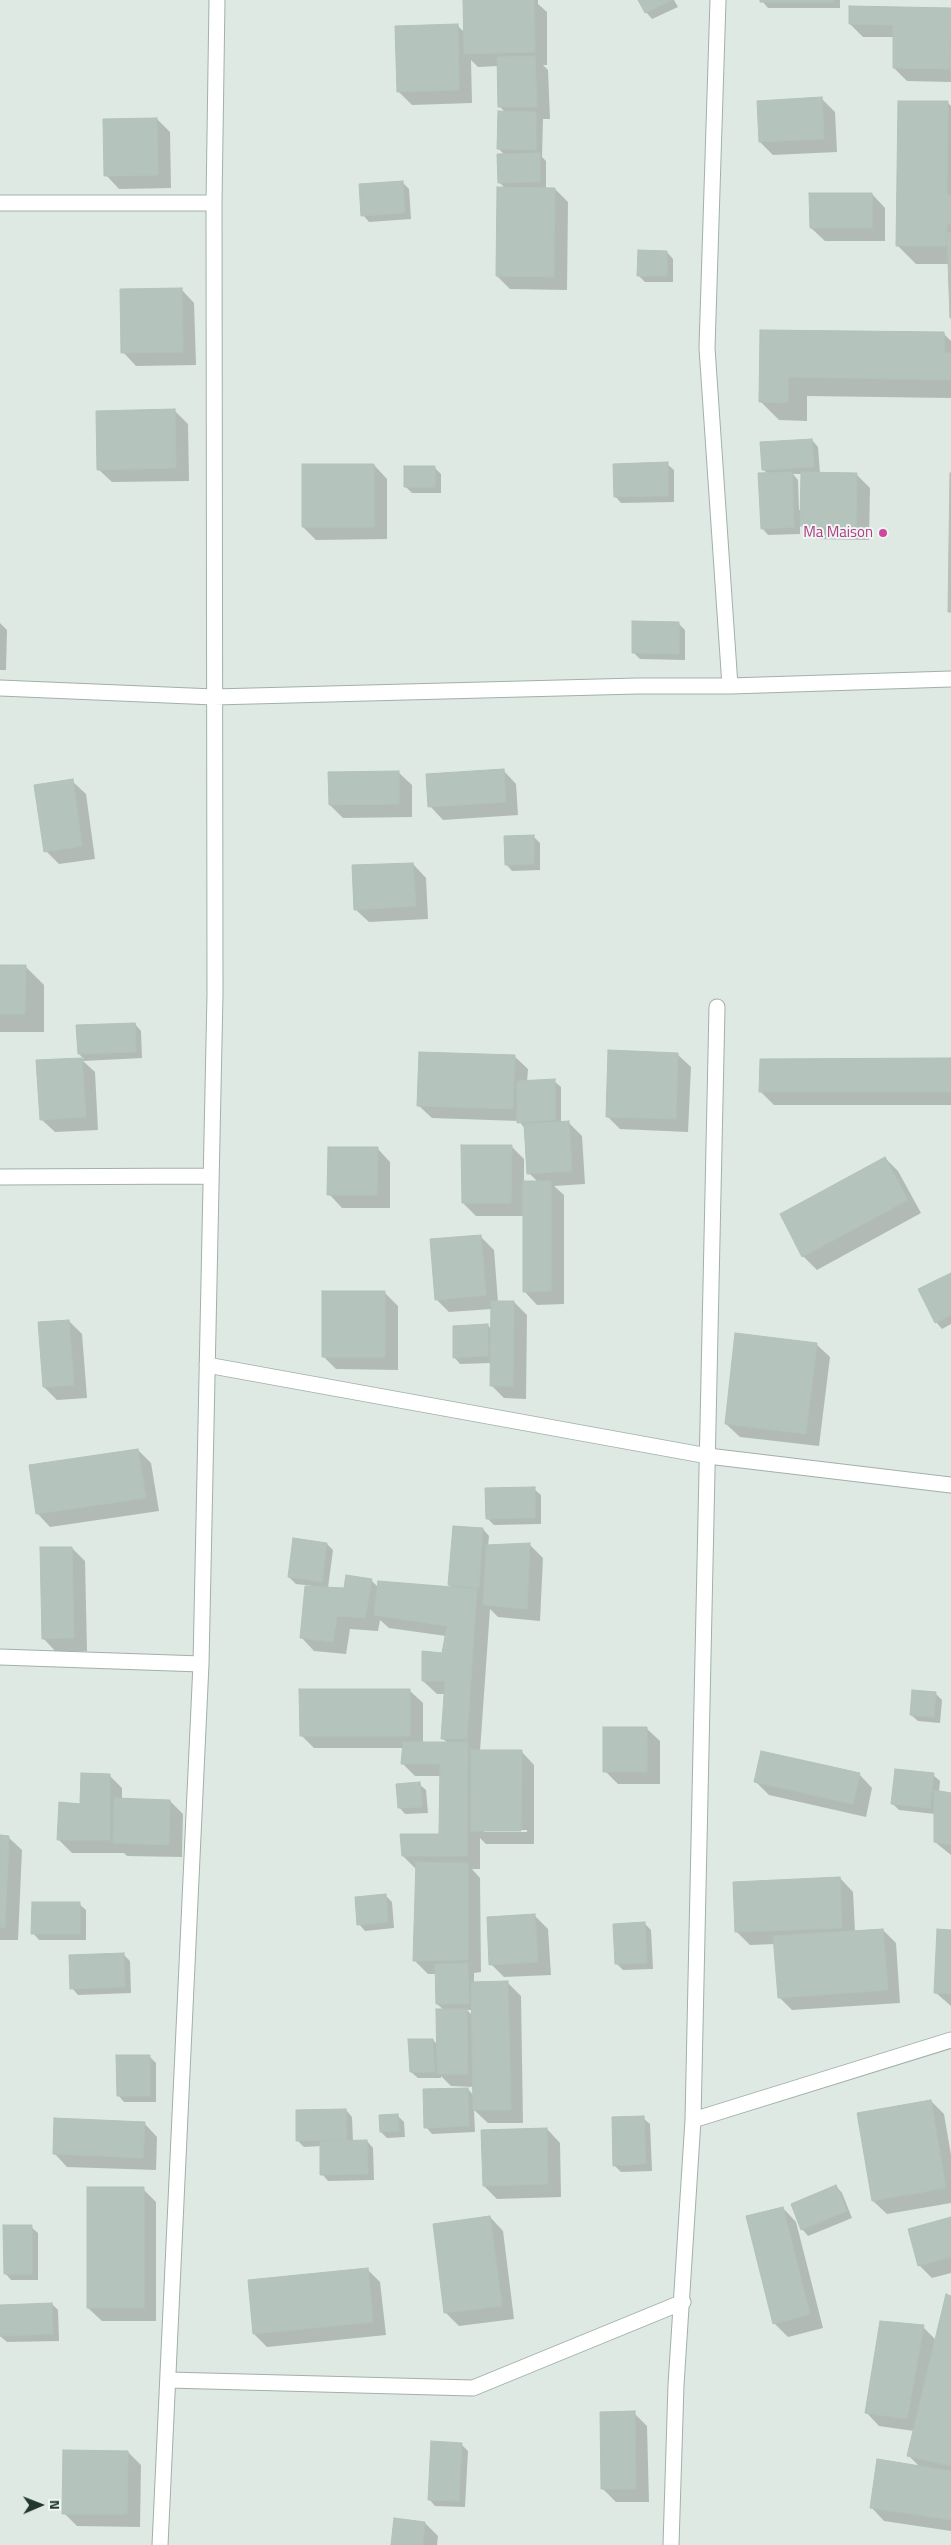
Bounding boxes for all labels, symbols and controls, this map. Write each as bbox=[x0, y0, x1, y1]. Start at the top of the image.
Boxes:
place label: Ma Maison bbox=[803, 524, 873, 542]
marker: Ma Maison bbox=[877, 527, 889, 539]
north arrow bbox=[15, 2480, 65, 2530]
text: N bbox=[45, 2500, 66, 2510]

